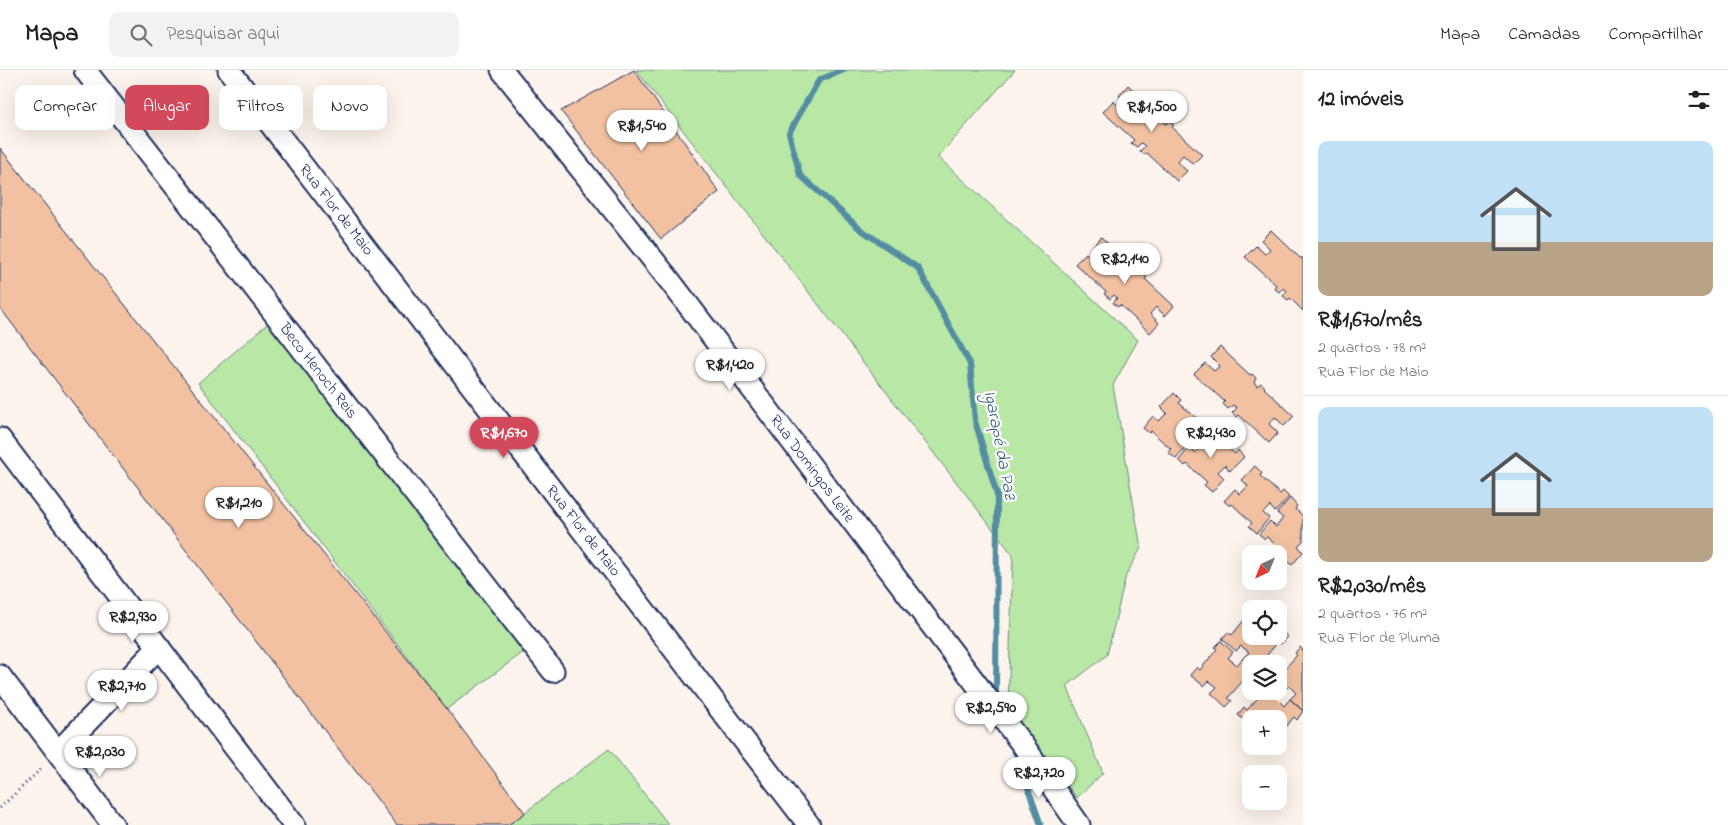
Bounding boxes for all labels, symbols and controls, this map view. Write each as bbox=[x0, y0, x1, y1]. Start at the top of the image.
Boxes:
search box bbox=[109, 12, 459, 57]
text: Mapa bbox=[25, 17, 79, 52]
icon: search bbox=[127, 21, 155, 49]
text: Pesquisar aqui bbox=[167, 21, 280, 48]
text: Mapa bbox=[1440, 22, 1480, 48]
text: Camadas bbox=[1508, 22, 1581, 48]
text: Compartilhar bbox=[1609, 22, 1703, 48]
chip: Comprar bbox=[15, 85, 115, 130]
chip: Alugar bbox=[125, 85, 209, 130]
chip: Filtros bbox=[219, 85, 303, 130]
chip: Novo bbox=[313, 85, 387, 130]
text: 12 imóveis bbox=[1318, 85, 1404, 115]
icon: filters bbox=[1685, 86, 1713, 114]
pin: R$1,500 bbox=[1106, 90, 1198, 133]
text: R$1,500 bbox=[1127, 95, 1177, 119]
pin: R$1,540 bbox=[596, 109, 688, 152]
text: R$1,540 bbox=[617, 114, 667, 138]
street label: Rua Flor de Maio bbox=[292, 159, 380, 261]
icon: home bbox=[1471, 174, 1561, 264]
pin: R$2,140 bbox=[1079, 242, 1171, 285]
text: R$2,140 bbox=[1101, 247, 1149, 271]
text: R$1,670/mês bbox=[1318, 306, 1422, 336]
street label: Beco Henoch Reis bbox=[272, 317, 363, 424]
text: 2 quartos · 78 m² bbox=[1318, 336, 1426, 360]
pin: R$1,420 bbox=[684, 348, 776, 391]
text: R$1,420 bbox=[706, 353, 754, 377]
text: Rua Flor de Maio bbox=[1318, 360, 1429, 384]
water label: Igarapé da Paz bbox=[976, 388, 1023, 503]
street label: Rua Domingos Leite bbox=[763, 410, 861, 529]
pin: R$1,670 bbox=[458, 416, 550, 459]
pin: R$2,430 bbox=[1165, 416, 1257, 459]
text: R$1,670 bbox=[481, 421, 527, 445]
text: R$2,430 bbox=[1186, 421, 1236, 445]
icon: home bbox=[1471, 439, 1561, 529]
street label: Rua Flor de Maio bbox=[539, 480, 627, 582]
pin: R$1,210 bbox=[193, 486, 285, 529]
text: R$1,210 bbox=[216, 491, 262, 515]
north arrow bbox=[1242, 545, 1288, 590]
map controls bbox=[1242, 545, 1287, 810]
text: R$2,030/mês bbox=[1318, 572, 1426, 602]
pin: R$2,930 bbox=[87, 600, 179, 643]
button: locate bbox=[1242, 600, 1287, 645]
text: 2 quartos · 76 m² bbox=[1318, 602, 1427, 626]
text: R$2,930 bbox=[109, 605, 157, 629]
text: Rua Flor de Pluma bbox=[1318, 626, 1440, 650]
button: layers bbox=[1242, 655, 1287, 700]
pin: R$2,710 bbox=[76, 670, 168, 712]
text: R$2,710 bbox=[98, 674, 146, 698]
pin: R$2,590 bbox=[945, 692, 1037, 734]
text: R$2,590 bbox=[966, 696, 1016, 720]
button: + bbox=[1242, 710, 1287, 755]
pin: R$2,030 bbox=[54, 736, 146, 778]
text: R$2,030 bbox=[75, 740, 125, 764]
pin: R$2,720 bbox=[993, 756, 1085, 799]
text: R$2,720 bbox=[1014, 761, 1064, 785]
button: − bbox=[1242, 765, 1287, 810]

